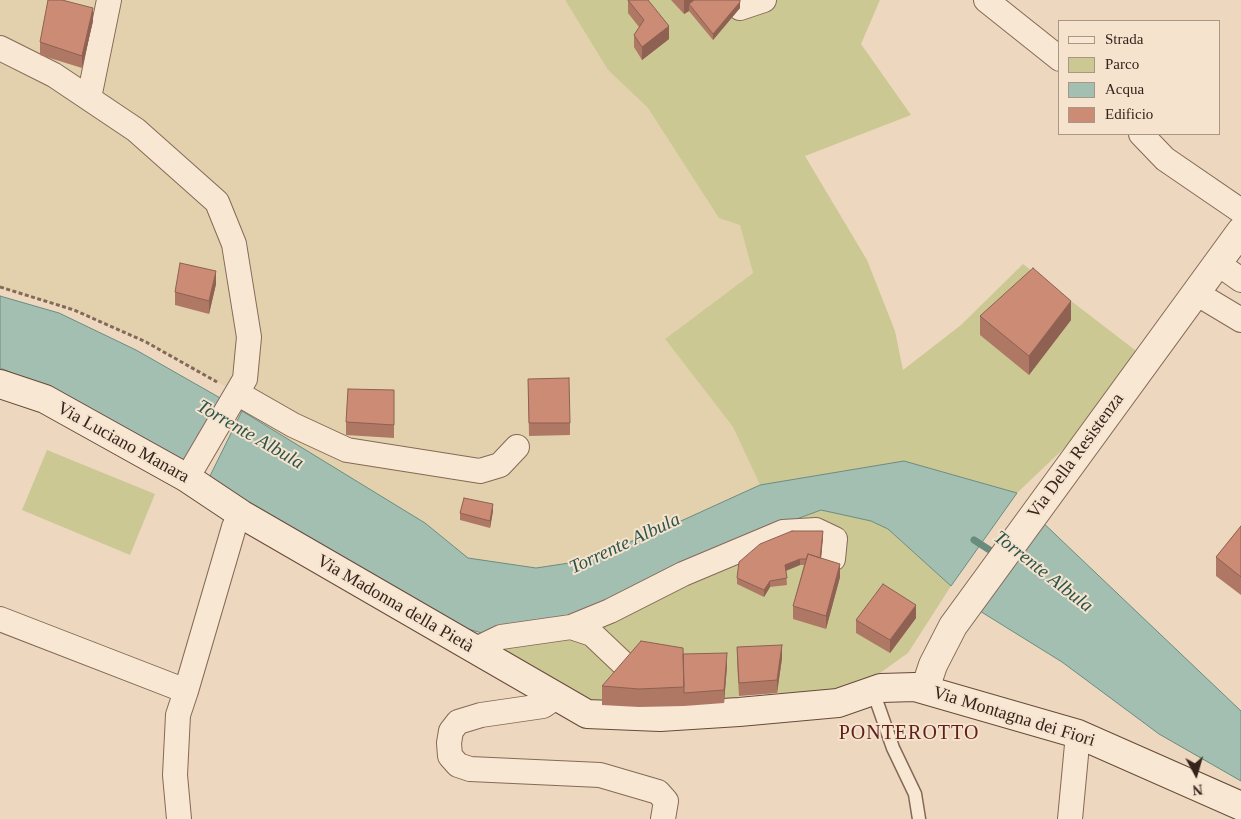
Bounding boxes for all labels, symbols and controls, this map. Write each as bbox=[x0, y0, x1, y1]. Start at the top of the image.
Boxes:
legend bbox=[1058, 20, 1221, 135]
text: Strada bbox=[1105, 31, 1143, 47]
text: Parco bbox=[1105, 56, 1139, 72]
text: Acqua bbox=[1105, 81, 1144, 97]
text: Edificio bbox=[1105, 106, 1153, 122]
street label: Via Della Resistenza bbox=[1023, 389, 1129, 523]
water label: Torrente Albula bbox=[193, 395, 307, 475]
street label: Via Luciano Manara bbox=[53, 398, 193, 488]
water label: Torrente Albula bbox=[566, 508, 684, 580]
water label: Torrente Albula bbox=[989, 526, 1097, 618]
street label: Via Madonna della Pietà bbox=[313, 550, 477, 658]
street label: Via Montagna dei Fiori bbox=[930, 682, 1098, 752]
district label: PONTEROTTO bbox=[837, 722, 981, 746]
north arrow bbox=[1171, 749, 1221, 799]
text: N bbox=[1192, 781, 1203, 797]

